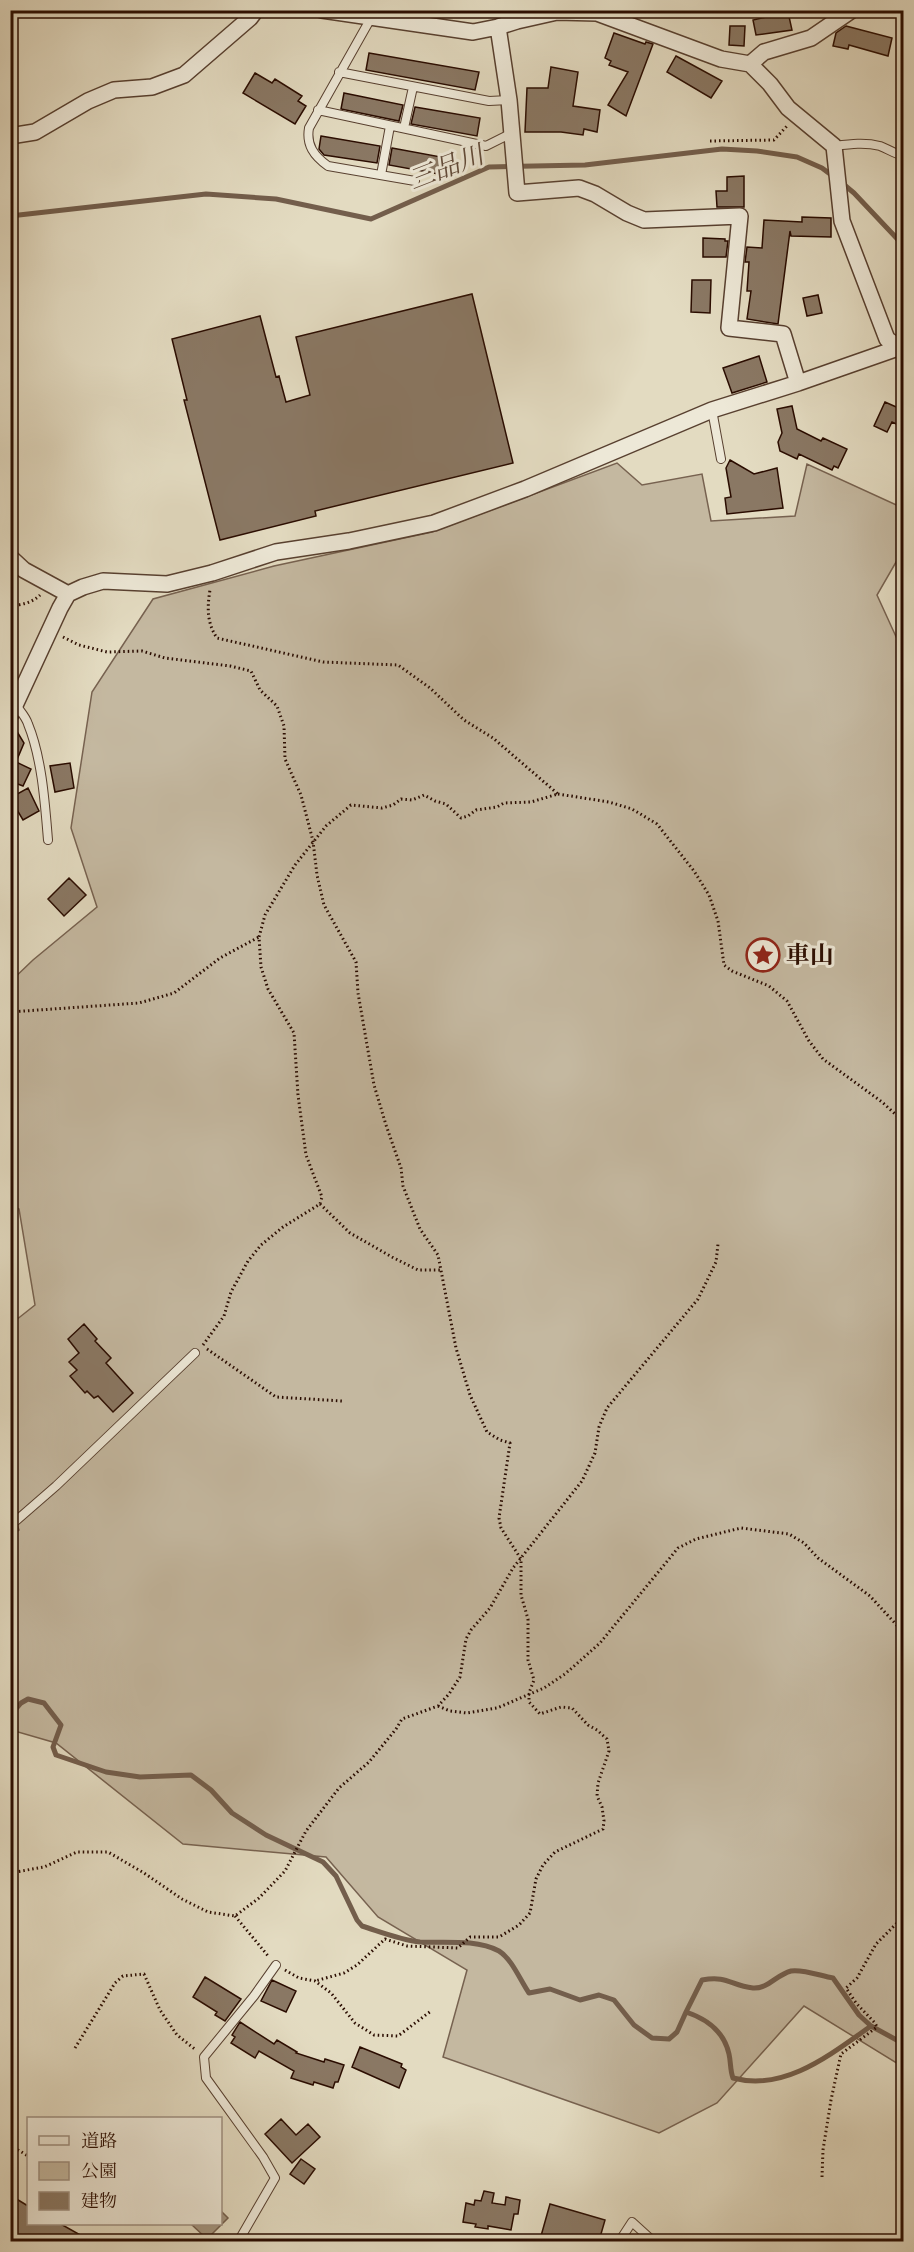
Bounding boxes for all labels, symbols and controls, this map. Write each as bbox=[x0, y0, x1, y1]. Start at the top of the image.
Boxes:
water label: 三品川 bbox=[404, 138, 492, 198]
place icon: 車山 bbox=[745, 937, 781, 973]
place label: 車山 bbox=[786, 941, 834, 971]
legend bbox=[27, 2117, 222, 2225]
text: 道路 bbox=[81, 2131, 117, 2153]
text: 公園 bbox=[81, 2161, 117, 2183]
text: 建物 bbox=[81, 2191, 117, 2213]

